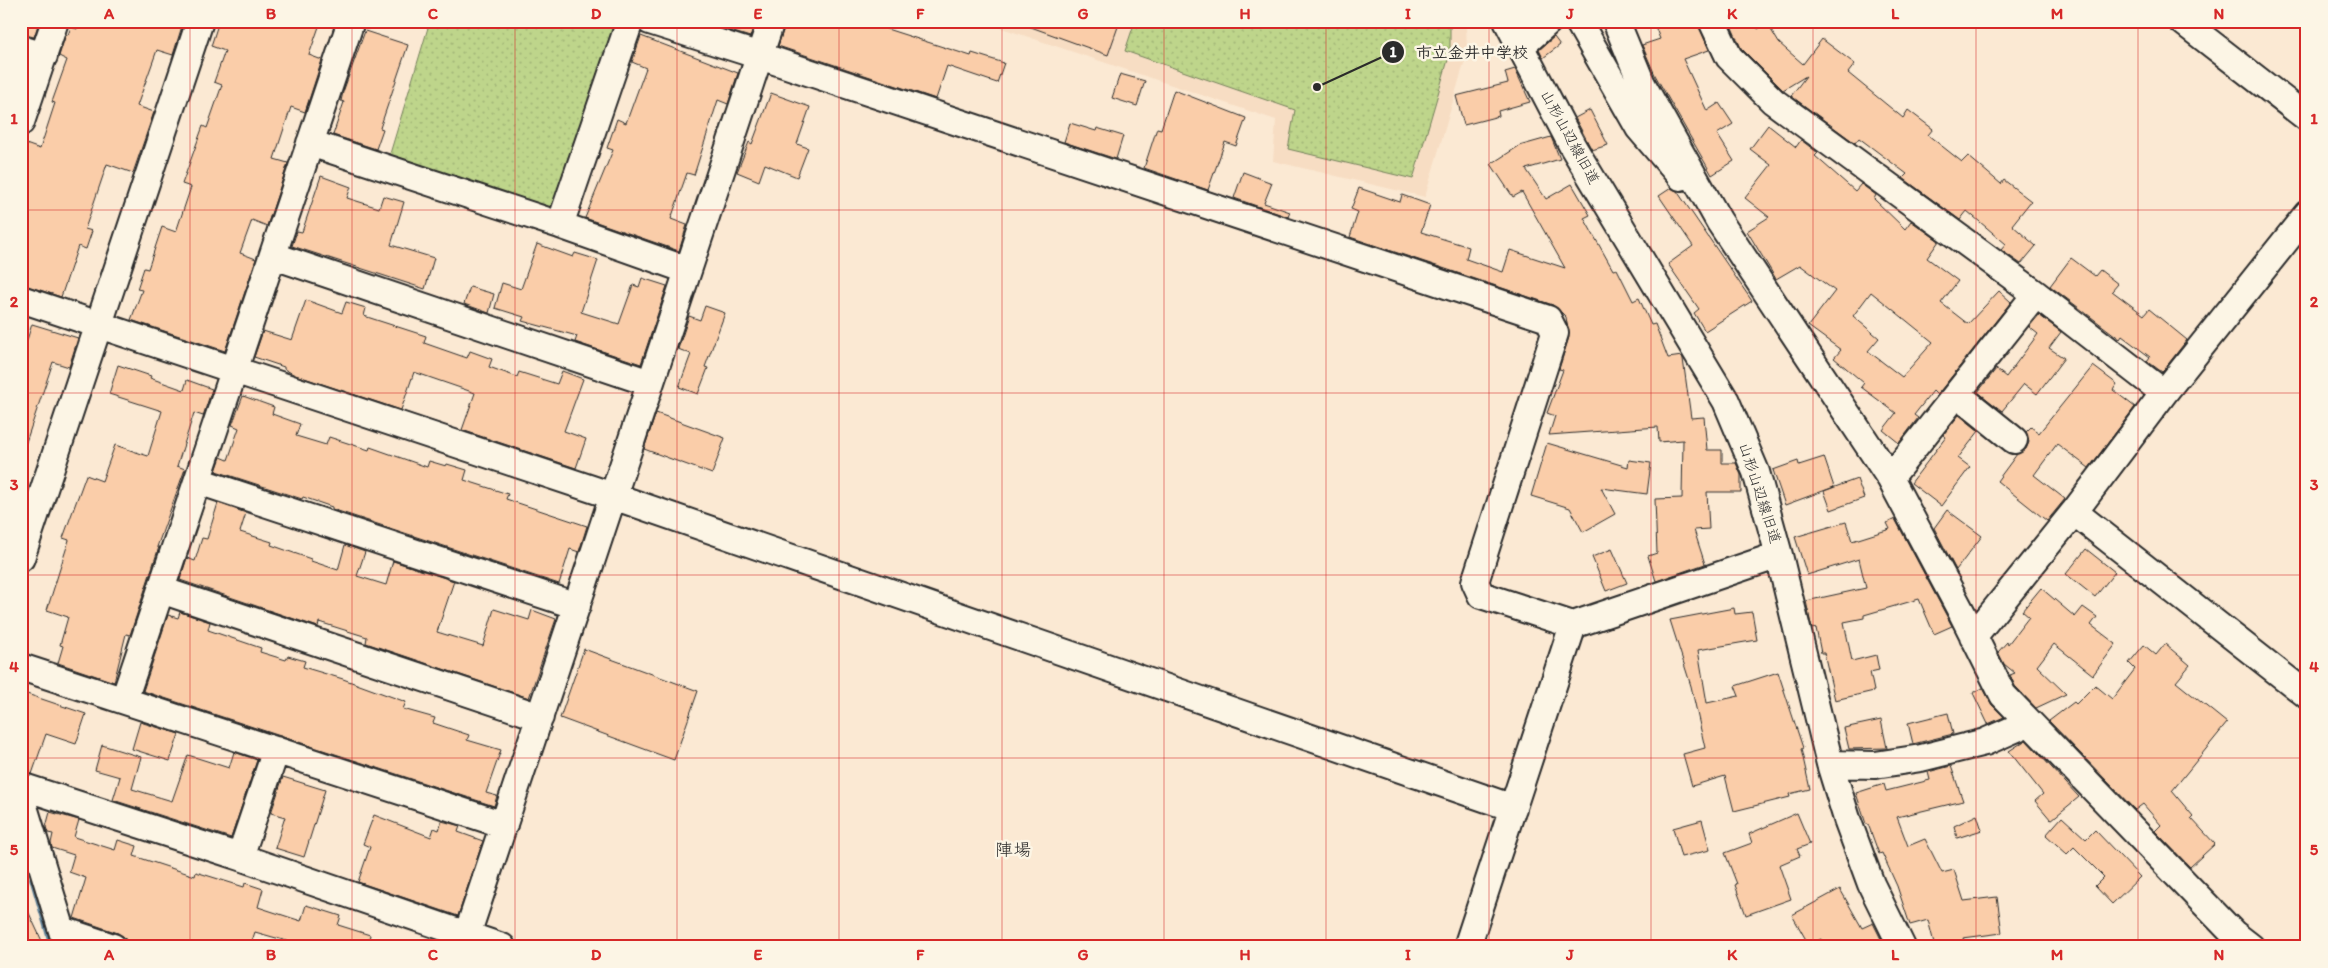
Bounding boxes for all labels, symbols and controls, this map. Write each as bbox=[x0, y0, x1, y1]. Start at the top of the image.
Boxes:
text: A bbox=[103, 4, 115, 23]
text: B bbox=[266, 4, 277, 23]
text: C bbox=[428, 4, 439, 23]
text: D bbox=[591, 4, 602, 23]
text: E bbox=[754, 4, 763, 23]
text: F bbox=[916, 4, 925, 23]
text: G bbox=[1077, 4, 1089, 23]
text: H bbox=[1239, 4, 1251, 23]
text: I bbox=[1405, 4, 1411, 23]
text: J bbox=[1565, 4, 1574, 23]
text: K bbox=[1727, 4, 1738, 23]
text: L bbox=[1891, 4, 1900, 23]
text: M bbox=[2051, 4, 2063, 23]
text: N bbox=[2214, 4, 2224, 23]
callout: 市立金井中学校 bbox=[1381, 37, 1538, 68]
text: 1 bbox=[1390, 43, 1397, 61]
text: 市立金井中学校 bbox=[1416, 43, 1528, 62]
street label: 山形山辺線旧道 bbox=[1537, 87, 1603, 187]
text: 1 bbox=[10, 109, 18, 128]
text: 1 bbox=[2310, 109, 2318, 128]
text: 2 bbox=[10, 292, 19, 311]
text: 2 bbox=[2310, 292, 2319, 311]
street label: 山形山辺線旧道 bbox=[1735, 440, 1785, 546]
text: 3 bbox=[10, 475, 19, 494]
text: 3 bbox=[2310, 475, 2319, 494]
text: 4 bbox=[9, 657, 19, 676]
text: 4 bbox=[2309, 657, 2319, 676]
district label: 陣場 bbox=[995, 839, 1031, 861]
text: 5 bbox=[10, 840, 19, 859]
text: 5 bbox=[2310, 840, 2319, 859]
text: A bbox=[103, 945, 115, 964]
text: B bbox=[266, 945, 277, 964]
text: C bbox=[428, 945, 439, 964]
text: D bbox=[591, 945, 602, 964]
text: E bbox=[754, 945, 763, 964]
text: F bbox=[916, 945, 925, 964]
text: G bbox=[1077, 945, 1089, 964]
text: H bbox=[1239, 945, 1251, 964]
text: I bbox=[1405, 945, 1411, 964]
text: J bbox=[1565, 945, 1574, 964]
text: K bbox=[1727, 945, 1738, 964]
text: L bbox=[1891, 945, 1900, 964]
text: M bbox=[2051, 945, 2063, 964]
text: N bbox=[2214, 945, 2224, 964]

